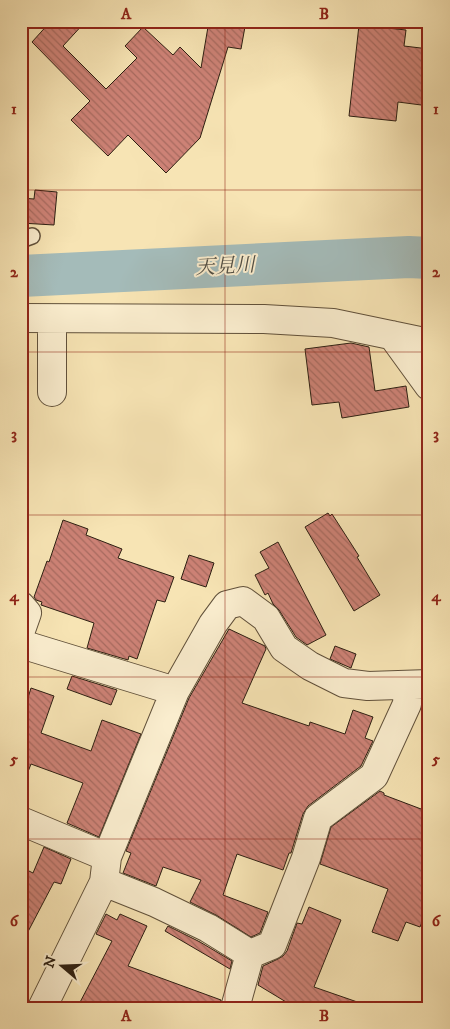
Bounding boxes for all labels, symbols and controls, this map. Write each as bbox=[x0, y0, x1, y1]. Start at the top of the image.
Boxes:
text: A bbox=[120, 4, 132, 24]
text: B bbox=[319, 4, 329, 24]
text: 1 bbox=[11, 99, 17, 119]
text: 1 bbox=[433, 99, 439, 119]
water label: 天見川 bbox=[194, 253, 258, 281]
text: 2 bbox=[10, 262, 19, 282]
text: 2 bbox=[432, 262, 441, 282]
text: 3 bbox=[11, 424, 17, 444]
text: 3 bbox=[433, 424, 439, 444]
text: 4 bbox=[8, 586, 19, 606]
text: 4 bbox=[430, 586, 441, 606]
text: 5 bbox=[9, 749, 18, 769]
text: 5 bbox=[431, 749, 440, 769]
text: 6 bbox=[10, 911, 20, 931]
text: 6 bbox=[432, 911, 442, 931]
north arrow bbox=[38, 942, 88, 992]
text: N bbox=[40, 953, 61, 970]
text: A bbox=[120, 1006, 132, 1026]
text: B bbox=[319, 1006, 329, 1026]

